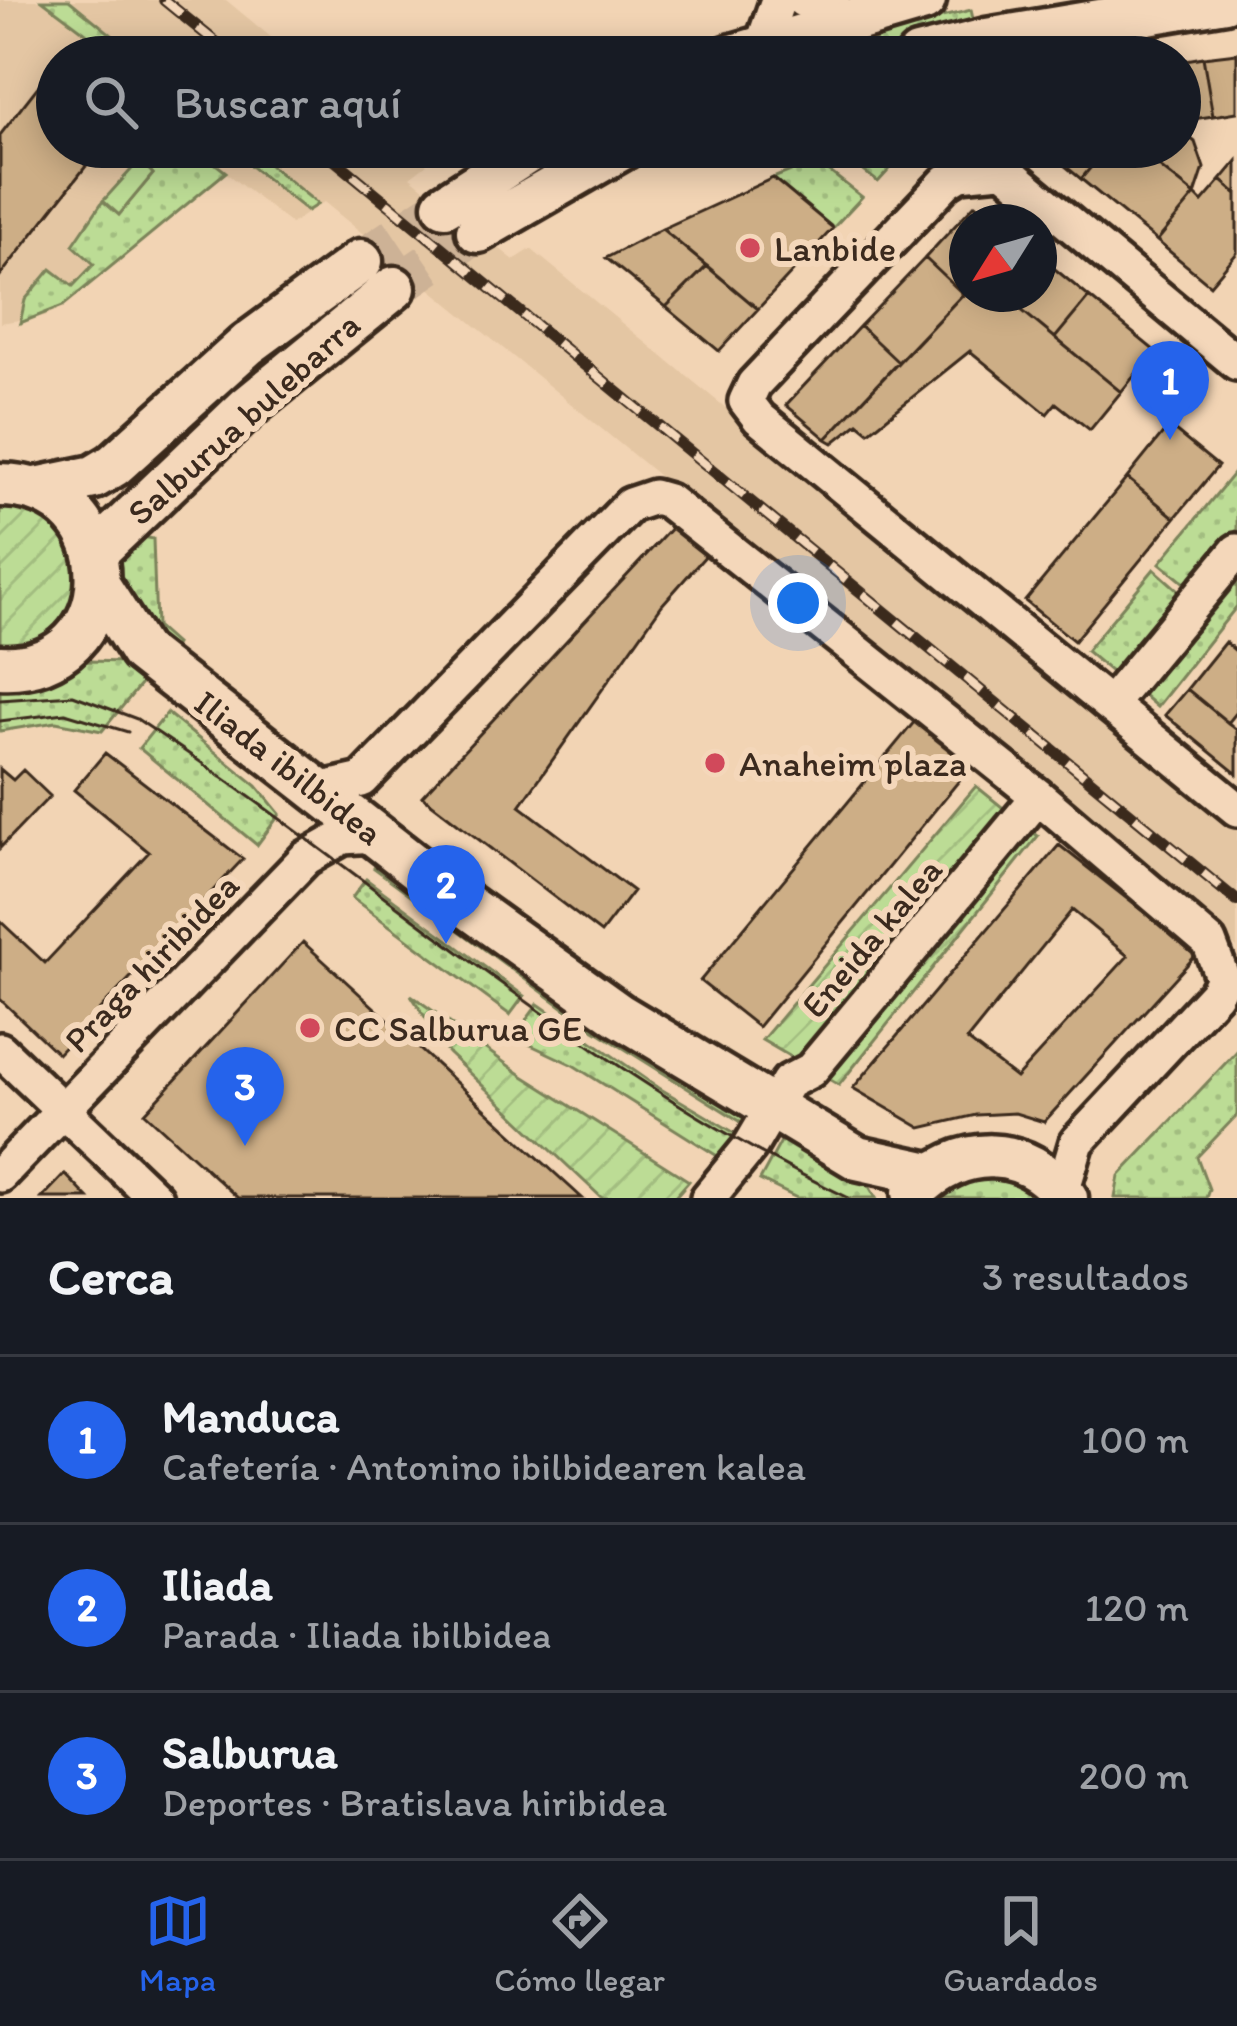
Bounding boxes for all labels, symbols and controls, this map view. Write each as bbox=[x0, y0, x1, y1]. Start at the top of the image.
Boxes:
search box bbox=[36, 36, 1201, 168]
icon: search bbox=[78, 69, 144, 135]
text: Buscar aquí bbox=[174, 75, 401, 129]
north arrow bbox=[949, 204, 1057, 312]
place label: Lanbide bbox=[774, 227, 896, 270]
marker: Lanbide bbox=[737, 235, 763, 261]
street label: Salburua bulebarra bbox=[118, 303, 368, 534]
pin: 1 bbox=[1131, 341, 1209, 440]
your location bbox=[768, 573, 828, 633]
street label: Iliada ibilbidea bbox=[186, 681, 391, 854]
place label: Anaheim plaza bbox=[739, 742, 967, 785]
marker: Anaheim plaza bbox=[702, 750, 728, 776]
pin: 2 bbox=[407, 845, 485, 944]
street label: Eneida kalea bbox=[792, 848, 951, 1026]
street label: Praga hiribidea bbox=[55, 863, 248, 1061]
place label: CC Salburua GE bbox=[334, 1007, 582, 1050]
marker: CC Salburua GE bbox=[297, 1015, 323, 1041]
pin: 3 bbox=[206, 1047, 284, 1146]
text: Cerca bbox=[48, 1246, 174, 1307]
text: 3 resultados bbox=[982, 1253, 1189, 1300]
text: Manduca bbox=[162, 1389, 339, 1443]
text: 1 bbox=[78, 1416, 96, 1463]
text: 100 m bbox=[1081, 1416, 1189, 1463]
text: Cafetería · Antonino ibilbidearen kalea bbox=[162, 1443, 806, 1490]
text: Iliada bbox=[162, 1557, 273, 1611]
text: 2 bbox=[77, 1584, 97, 1631]
text: 120 m bbox=[1085, 1584, 1189, 1631]
text: Parada · Iliada ibilbidea bbox=[162, 1611, 551, 1658]
text: Salburua bbox=[162, 1725, 338, 1779]
text: 3 bbox=[76, 1752, 98, 1799]
text: 200 m bbox=[1079, 1752, 1189, 1799]
text: Deportes · Bratislava hiribidea bbox=[162, 1779, 667, 1826]
tab: Mapa bbox=[139, 1888, 216, 1999]
tab: Cómo llegar bbox=[494, 1888, 665, 1999]
tab: Guardados bbox=[943, 1888, 1098, 1999]

